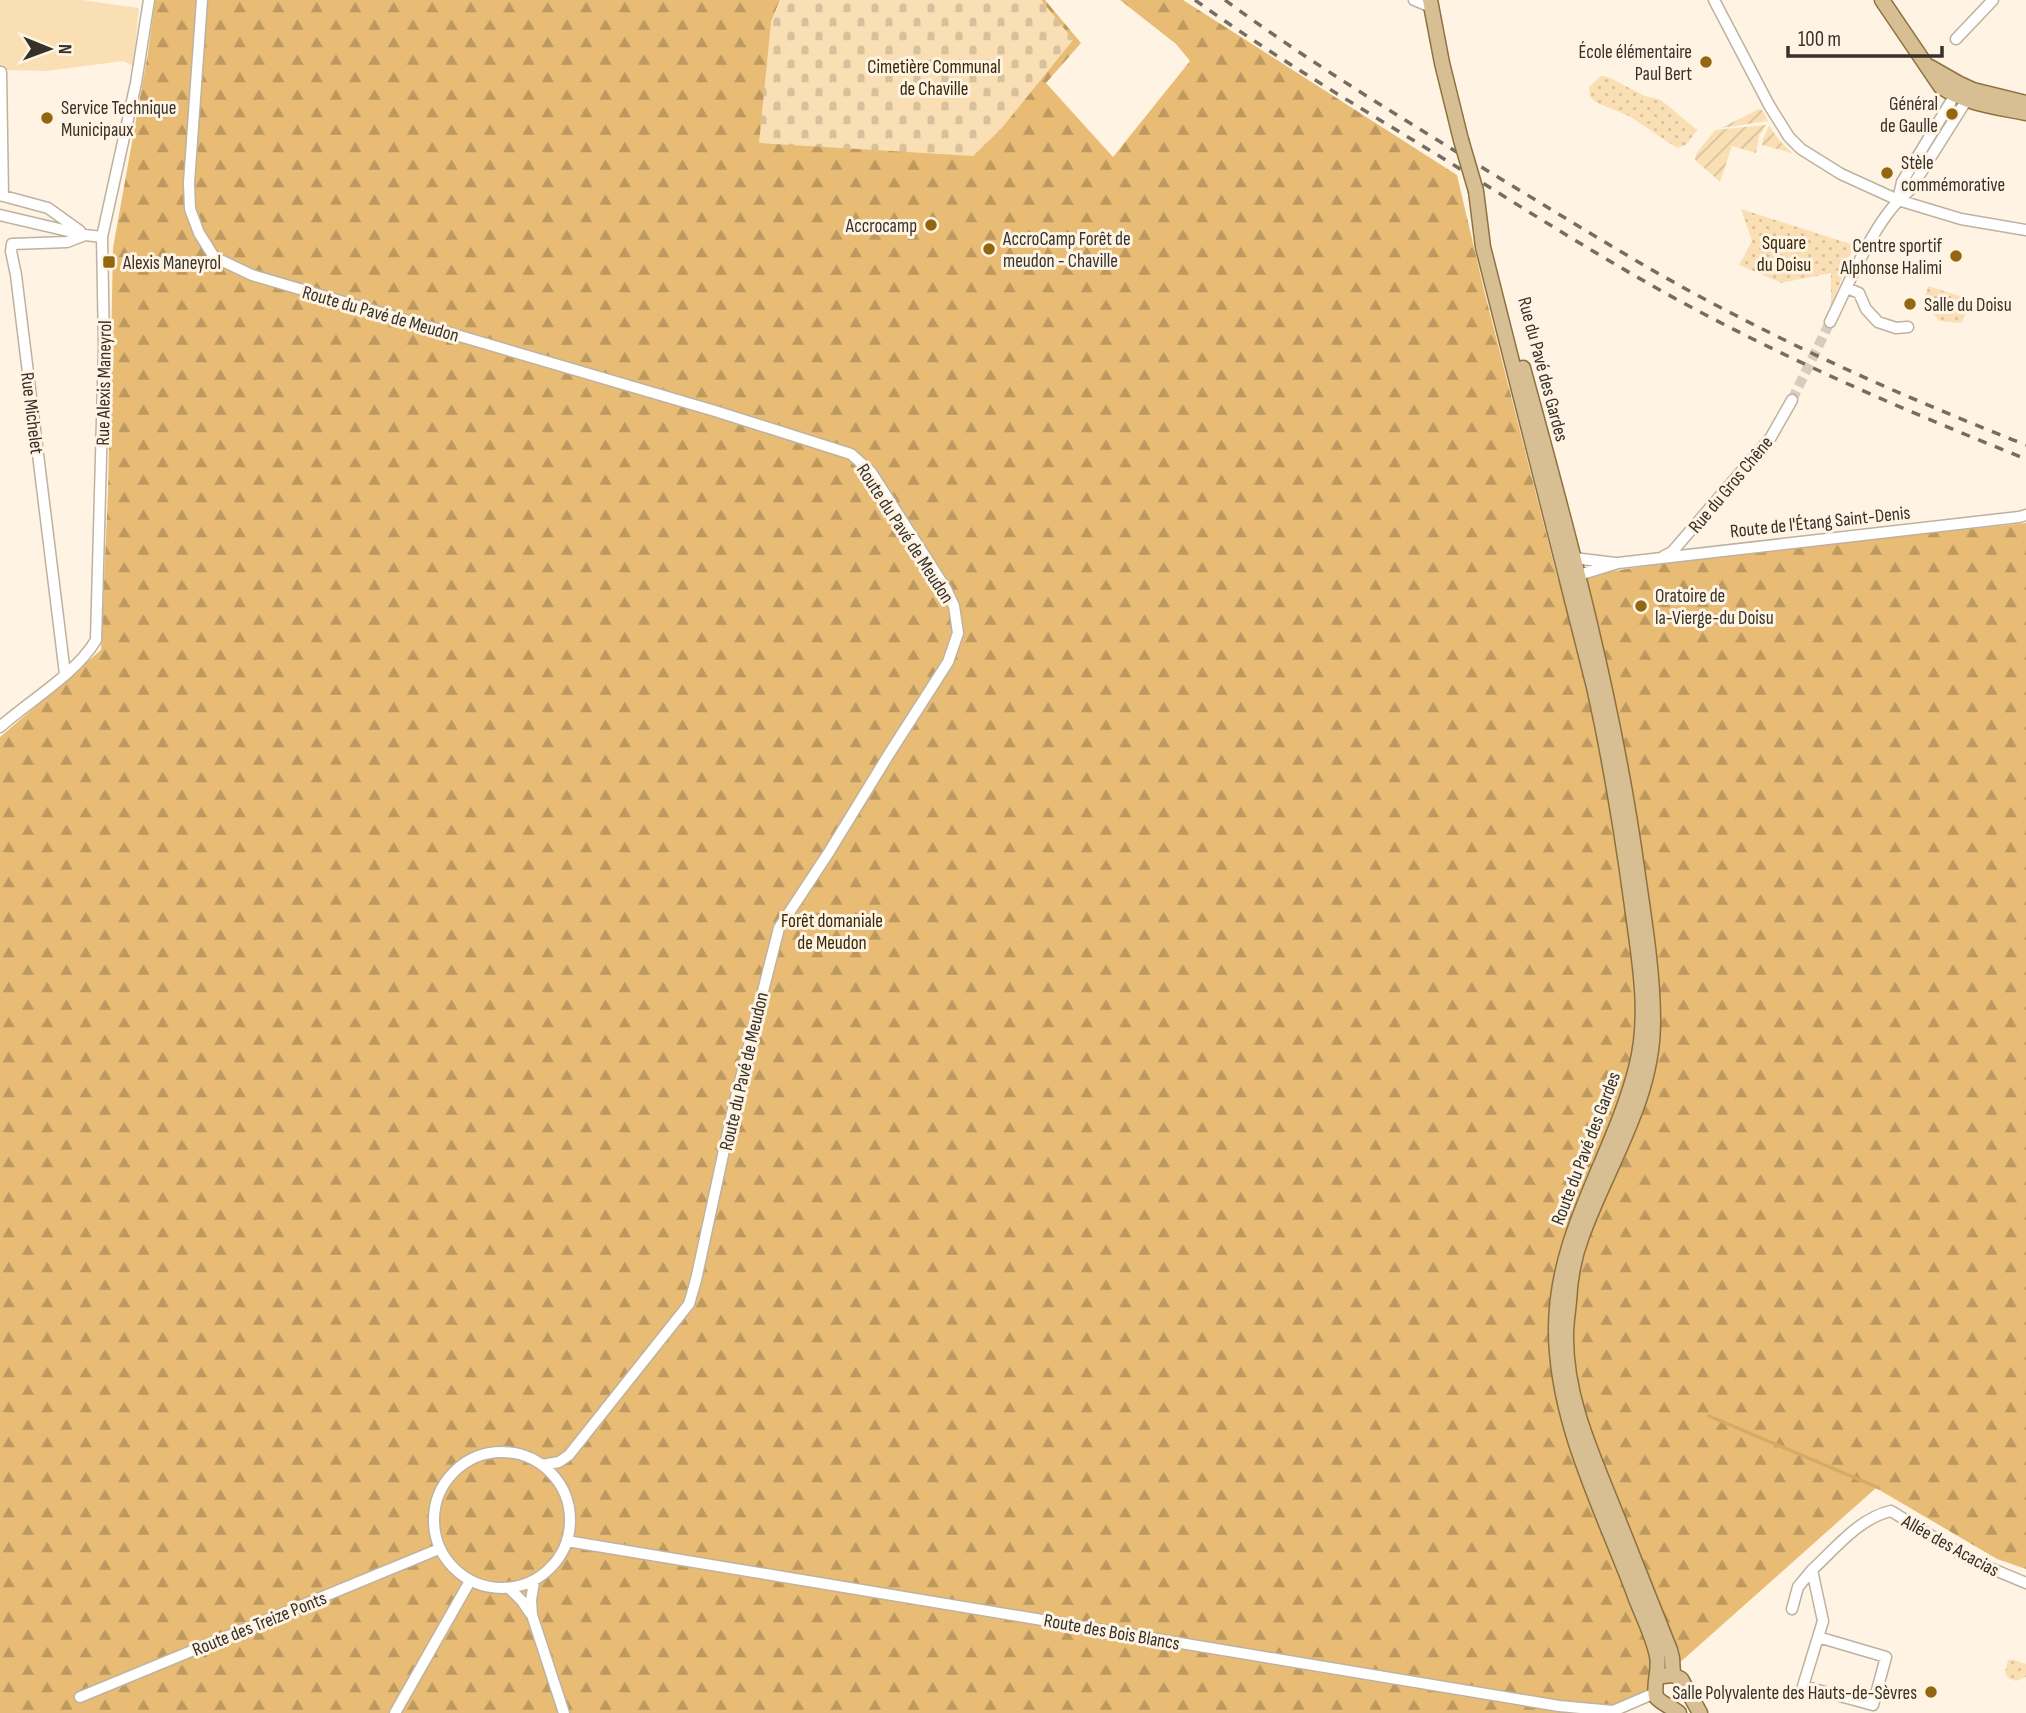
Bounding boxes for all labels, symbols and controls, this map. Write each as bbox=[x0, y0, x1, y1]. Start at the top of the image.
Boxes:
north arrow bbox=[14, 14, 84, 84]
scale bar bbox=[1788, 14, 1942, 58]
text: 100 m bbox=[1798, 27, 1841, 52]
place label: École élémentaire Paul Bert bbox=[1578, 41, 1692, 86]
text: N bbox=[53, 44, 76, 55]
marker: École élémentaire Paul Bert bbox=[1698, 54, 1714, 70]
park label: Cimetière Communal de Chaville bbox=[867, 56, 1001, 101]
place label: Général de Gaulle bbox=[1880, 93, 1938, 138]
place label: Service Technique Municipaux bbox=[61, 97, 176, 142]
marker: Général de Gaulle bbox=[1944, 106, 1960, 122]
marker: Service Technique Municipaux bbox=[39, 110, 55, 126]
place label: Stèle commémorative bbox=[1901, 152, 2005, 197]
marker: Stèle commémorative bbox=[1879, 165, 1895, 181]
place label: Accrocamp bbox=[845, 215, 917, 238]
marker: Accrocamp bbox=[923, 217, 939, 233]
place label: AccroCamp Forêt de meudon - Chaville bbox=[1002, 228, 1131, 273]
park label: Square du Doisu bbox=[1757, 232, 1811, 277]
place label: Centre sportif Alphonse Halimi bbox=[1839, 235, 1943, 280]
marker: AccroCamp Forêt de meudon - Chaville bbox=[981, 241, 997, 257]
marker: Centre sportif Alphonse Halimi bbox=[1948, 248, 1964, 264]
place label: Alexis Maneyrol bbox=[122, 252, 221, 275]
marker: Alexis Maneyrol bbox=[101, 254, 117, 270]
street label: Route du Pavé de Meudon bbox=[300, 281, 462, 348]
place label: Salle du Doisu bbox=[1924, 294, 2012, 317]
street label: Rue du Pavé des Gardes bbox=[1512, 295, 1573, 444]
marker: Salle du Doisu bbox=[1902, 296, 1918, 312]
street label: Rue Alexis Maneyrol bbox=[92, 320, 117, 446]
street label: Rue Michelet bbox=[15, 371, 48, 456]
street label: Rue du Gros Chêne bbox=[1684, 432, 1778, 538]
street label: Route du Pavé de Meudon bbox=[851, 460, 958, 608]
street label: Route de l'Étang Saint-Denis bbox=[1729, 502, 1911, 543]
place label: Oratoire de la-Vierge-du Doisu bbox=[1655, 585, 1774, 630]
marker: Oratoire de la-Vierge-du Doisu bbox=[1633, 598, 1649, 614]
park label: Forêt domaniale de Meudon bbox=[781, 910, 883, 955]
street label: Route du Pavé de Meudon bbox=[715, 990, 774, 1153]
street label: Route du Pavé des Gardes bbox=[1547, 1069, 1626, 1228]
street label: Allée des Acacias bbox=[1897, 1510, 2003, 1583]
street label: Route des Treize Ponts bbox=[189, 1587, 330, 1662]
street label: Route des Bois Blancs bbox=[1042, 1609, 1182, 1656]
place label: Salle Polyvalente des Hauts-de-Sèvres bbox=[1672, 1682, 1917, 1705]
marker: Salle Polyvalente des Hauts-de-Sèvres bbox=[1923, 1684, 1939, 1700]

